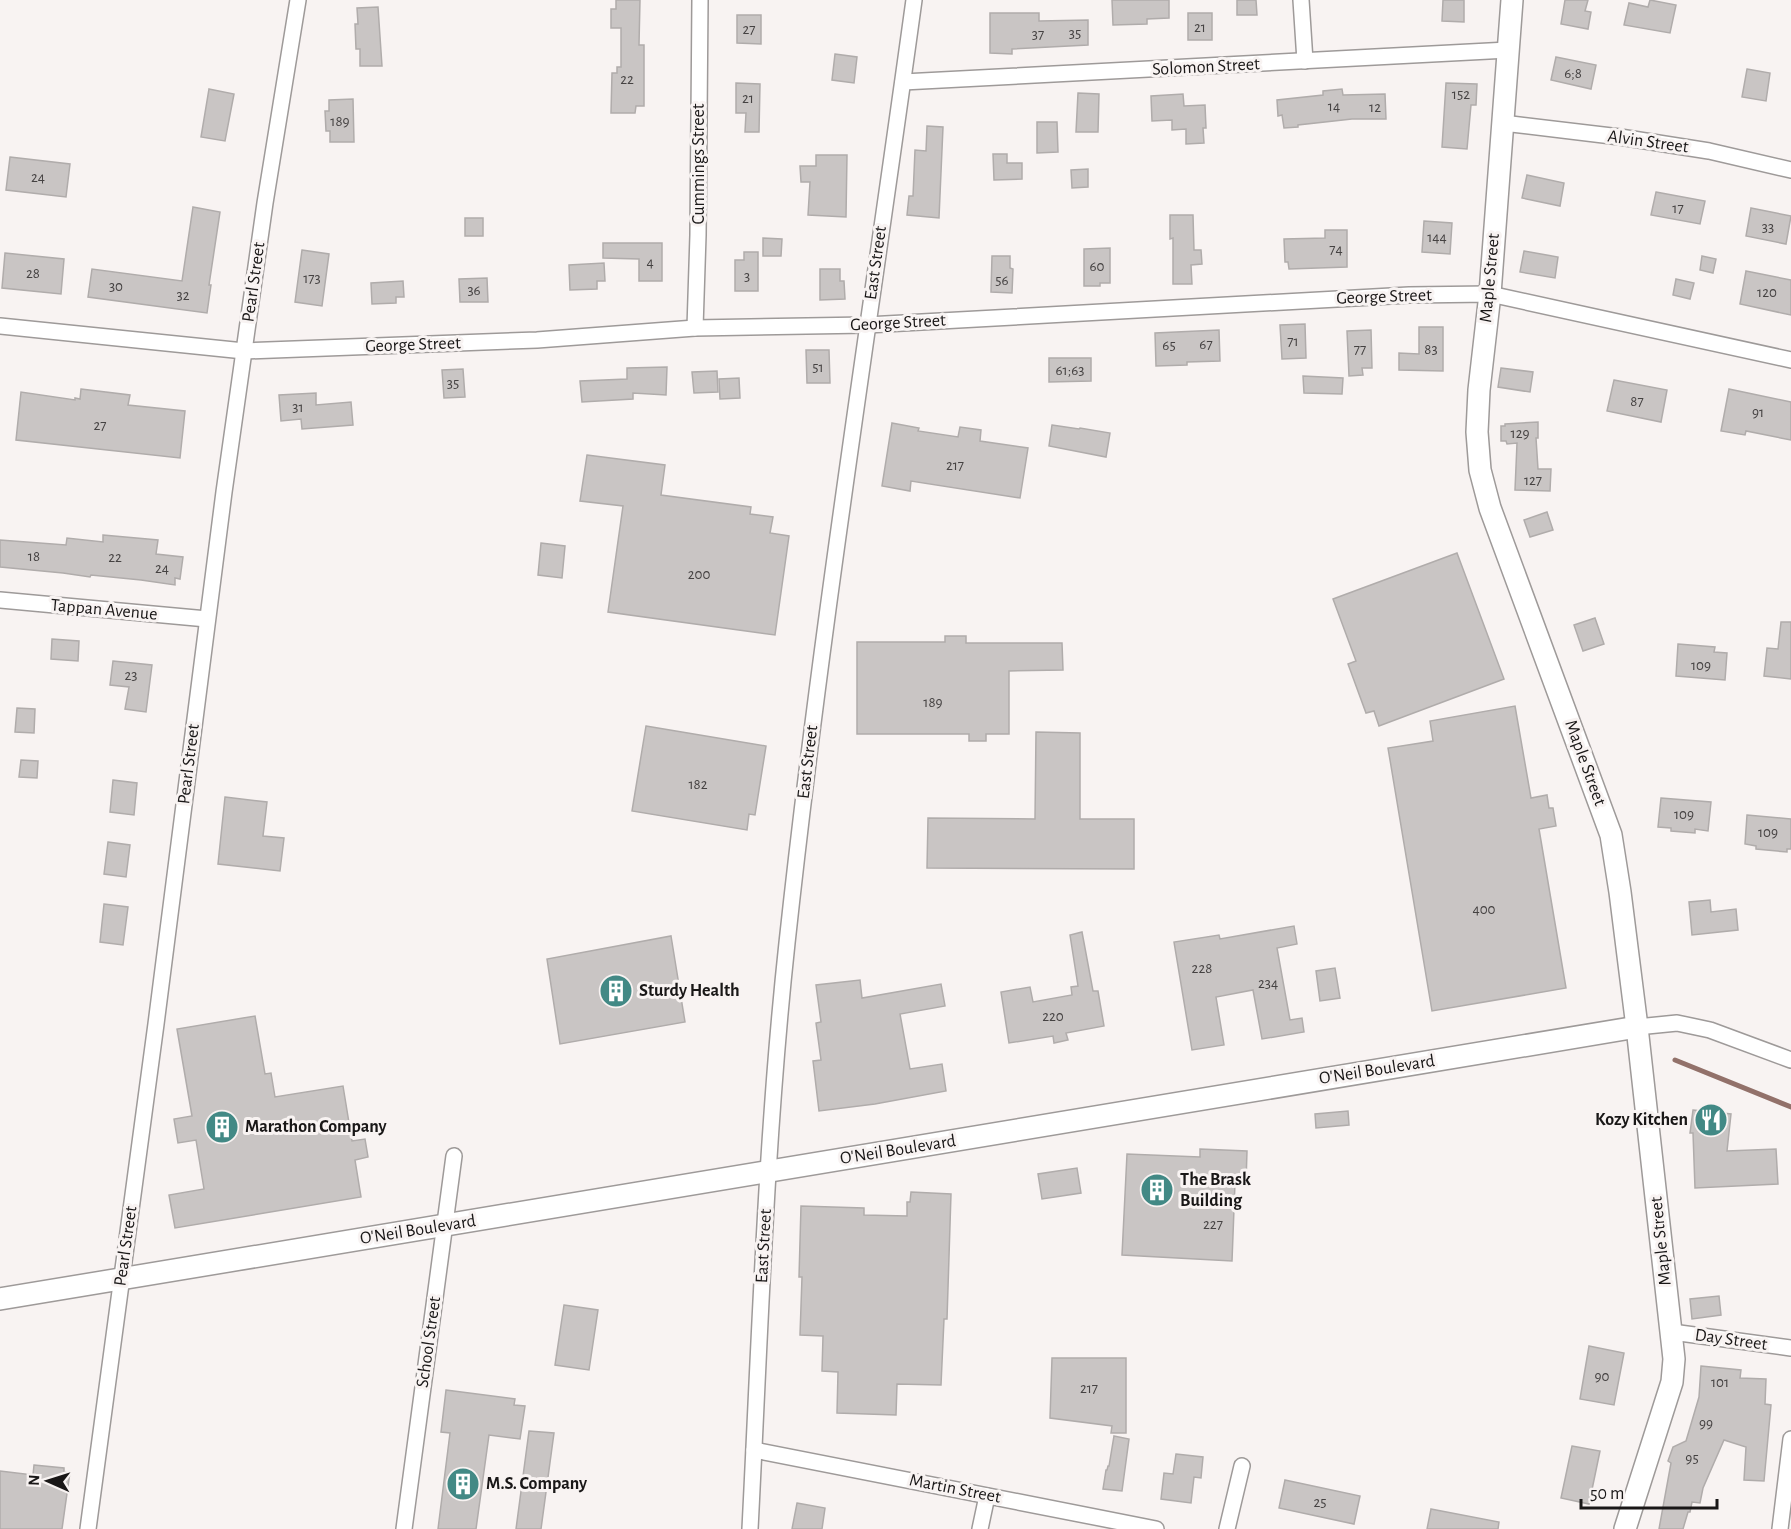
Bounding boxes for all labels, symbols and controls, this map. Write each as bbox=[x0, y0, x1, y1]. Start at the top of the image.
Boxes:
house number: 21 bbox=[1194, 20, 1206, 35]
house number: 27 bbox=[742, 22, 756, 37]
house number: 35 bbox=[1069, 26, 1081, 41]
house number: 37 bbox=[1032, 27, 1044, 42]
street label: Solomon Street bbox=[1152, 55, 1261, 79]
house number: 6;8 bbox=[1564, 66, 1582, 81]
house number: 22 bbox=[620, 72, 634, 87]
house number: 152 bbox=[1452, 87, 1470, 102]
house number: 21 bbox=[742, 91, 754, 106]
house number: 14 bbox=[1328, 99, 1340, 114]
house number: 12 bbox=[1369, 100, 1381, 115]
street label: Cummings Street bbox=[690, 103, 708, 225]
house number: 189 bbox=[330, 114, 350, 129]
street label: Alvin Street bbox=[1606, 127, 1690, 157]
house number: 24 bbox=[31, 170, 45, 185]
house number: 17 bbox=[1672, 201, 1684, 216]
house number: 33 bbox=[1762, 220, 1774, 235]
street label: East Street bbox=[862, 225, 890, 301]
house number: 144 bbox=[1427, 230, 1447, 245]
street label: Maple Street bbox=[1477, 232, 1503, 323]
street label: Pearl Street bbox=[239, 241, 269, 323]
house number: 74 bbox=[1329, 242, 1343, 257]
house number: 4 bbox=[646, 255, 654, 270]
house number: 60 bbox=[1090, 259, 1105, 274]
house number: 28 bbox=[26, 266, 40, 281]
house number: 3 bbox=[744, 269, 750, 284]
house number: 173 bbox=[303, 271, 321, 286]
house number: 56 bbox=[995, 273, 1009, 288]
house number: 30 bbox=[109, 279, 123, 294]
house number: 36 bbox=[467, 283, 481, 298]
house number: 120 bbox=[1757, 285, 1777, 300]
street label: George Street bbox=[1336, 286, 1432, 308]
house number: 32 bbox=[176, 288, 190, 303]
street label: George Street bbox=[850, 311, 946, 334]
street label: George Street bbox=[365, 334, 461, 356]
house number: 71 bbox=[1287, 334, 1299, 349]
house number: 67 bbox=[1199, 337, 1213, 352]
house number: 65 bbox=[1162, 338, 1176, 353]
house number: 77 bbox=[1354, 342, 1366, 357]
house number: 83 bbox=[1424, 342, 1438, 357]
house number: 51 bbox=[812, 360, 824, 375]
house number: 61;63 bbox=[1056, 363, 1084, 378]
house number: 35 bbox=[447, 376, 459, 391]
house number: 87 bbox=[1630, 394, 1644, 409]
house number: 31 bbox=[292, 400, 304, 415]
house number: 91 bbox=[1752, 405, 1764, 420]
house number: 27 bbox=[93, 418, 107, 433]
house number: 129 bbox=[1510, 426, 1530, 441]
house number: 217 bbox=[946, 458, 964, 473]
house number: 127 bbox=[1524, 473, 1542, 488]
house number: 18 bbox=[28, 549, 40, 564]
house number: 22 bbox=[108, 550, 122, 565]
house number: 24 bbox=[155, 561, 169, 576]
house number: 200 bbox=[688, 567, 710, 582]
street label: Tappan Avenue bbox=[50, 596, 158, 624]
house number: 109 bbox=[1691, 658, 1711, 673]
house number: 23 bbox=[124, 668, 138, 683]
house number: 189 bbox=[923, 695, 943, 710]
street label: Maple Street bbox=[1561, 718, 1609, 808]
street label: Pearl Street bbox=[175, 723, 203, 805]
street label: East Street bbox=[795, 724, 821, 800]
house number: 182 bbox=[688, 777, 708, 792]
house number: 109 bbox=[1674, 807, 1694, 822]
house number: 109 bbox=[1758, 825, 1778, 840]
house number: 400 bbox=[1472, 902, 1496, 917]
house number: 228 bbox=[1192, 961, 1212, 976]
building icon: Sturdy Health bbox=[598, 973, 634, 1009]
house number: 234 bbox=[1258, 976, 1278, 991]
place label: Sturdy Health bbox=[639, 982, 740, 1000]
house number: 220 bbox=[1042, 1009, 1064, 1024]
street label: O'Neil Boulevard bbox=[1318, 1052, 1436, 1088]
restaurant icon: Kozy Kitchen bbox=[1693, 1102, 1729, 1138]
building icon: Marathon Company bbox=[204, 1109, 240, 1145]
place label: Kozy Kitchen bbox=[1595, 1111, 1688, 1129]
place label: Marathon Company bbox=[245, 1118, 388, 1136]
street label: O'Neil Boulevard bbox=[839, 1132, 957, 1168]
place label: The Brask Building bbox=[1180, 1171, 1251, 1210]
building icon: The Brask Building bbox=[1139, 1172, 1175, 1208]
street label: Maple Street bbox=[1647, 1195, 1675, 1286]
street label: Pearl Street bbox=[111, 1205, 141, 1287]
street label: East Street bbox=[753, 1208, 775, 1284]
street label: O'Neil Boulevard bbox=[359, 1212, 477, 1248]
house number: 227 bbox=[1203, 1217, 1223, 1232]
street label: School Street bbox=[414, 1295, 444, 1389]
street label: Day Street bbox=[1694, 1326, 1769, 1354]
house number: 90 bbox=[1595, 1369, 1610, 1384]
house number: 101 bbox=[1711, 1375, 1729, 1390]
house number: 217 bbox=[1080, 1381, 1098, 1396]
house number: 99 bbox=[1699, 1416, 1713, 1431]
north arrow bbox=[18, 1451, 78, 1511]
house number: 95 bbox=[1685, 1451, 1699, 1466]
building icon: M.S. Company bbox=[445, 1466, 481, 1502]
street label: Martin Street bbox=[908, 1471, 1002, 1507]
scale bar bbox=[1581, 1472, 1718, 1510]
text: N bbox=[26, 1474, 42, 1486]
place label: M.S. Company bbox=[486, 1475, 588, 1493]
text: 50 m bbox=[1590, 1485, 1624, 1503]
house number: 25 bbox=[1313, 1495, 1327, 1510]

